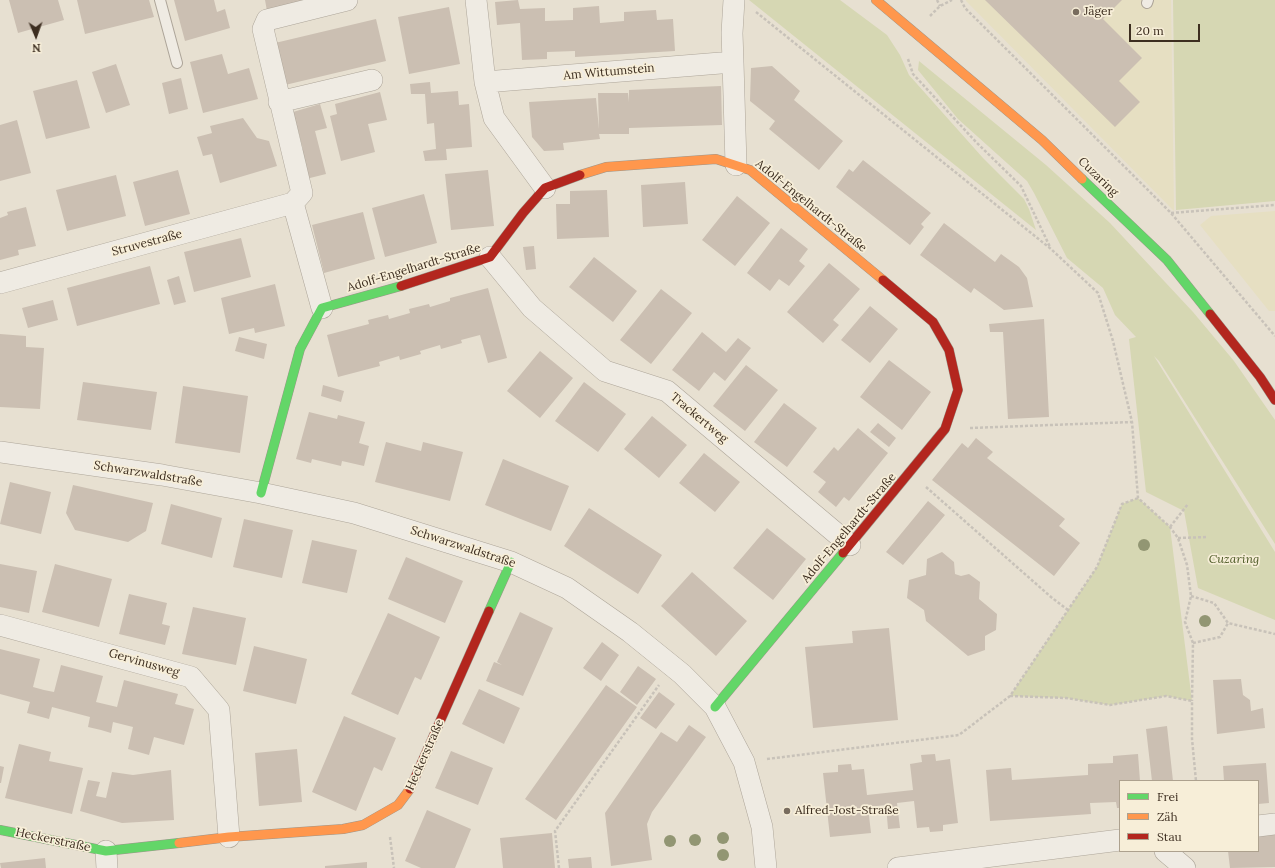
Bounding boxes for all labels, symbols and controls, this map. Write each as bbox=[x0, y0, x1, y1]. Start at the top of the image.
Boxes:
place label: Jäger bbox=[1084, 5, 1113, 19]
marker: Jäger bbox=[1071, 7, 1081, 17]
north arrow bbox=[16, 16, 56, 56]
scale bar bbox=[1131, 16, 1202, 42]
text: 20 m bbox=[1136, 23, 1164, 38]
text: N bbox=[32, 41, 41, 55]
street label: Am Wittumstein bbox=[563, 61, 655, 83]
street label: Cuzaring bbox=[1075, 154, 1121, 200]
street label: Adolf-Engelhardt-Straße bbox=[752, 157, 870, 255]
street label: Struvestraße bbox=[110, 227, 184, 259]
street label: Adolf-Engelhardt-Straße bbox=[345, 241, 483, 295]
street label: Trackertweg bbox=[667, 390, 731, 446]
street label: Schwarzwaldstraße bbox=[93, 458, 203, 490]
street label: Adolf-Engelhardt-Straße bbox=[799, 470, 899, 586]
street label: Schwarzwaldstraße bbox=[409, 523, 517, 571]
park label: Cuzaring bbox=[1209, 553, 1259, 567]
street label: Gervinusweg bbox=[107, 646, 181, 680]
street label: Heckerstraße bbox=[403, 717, 447, 793]
legend bbox=[1119, 780, 1259, 852]
text: Frei bbox=[1157, 789, 1178, 804]
place label: Alfred-Jost-Straße bbox=[795, 804, 899, 818]
marker: Alfred-Jost-Straße bbox=[782, 806, 792, 816]
text: Zäh bbox=[1157, 809, 1178, 824]
street label: Heckerstraße bbox=[14, 825, 92, 855]
text: Stau bbox=[1157, 829, 1182, 844]

